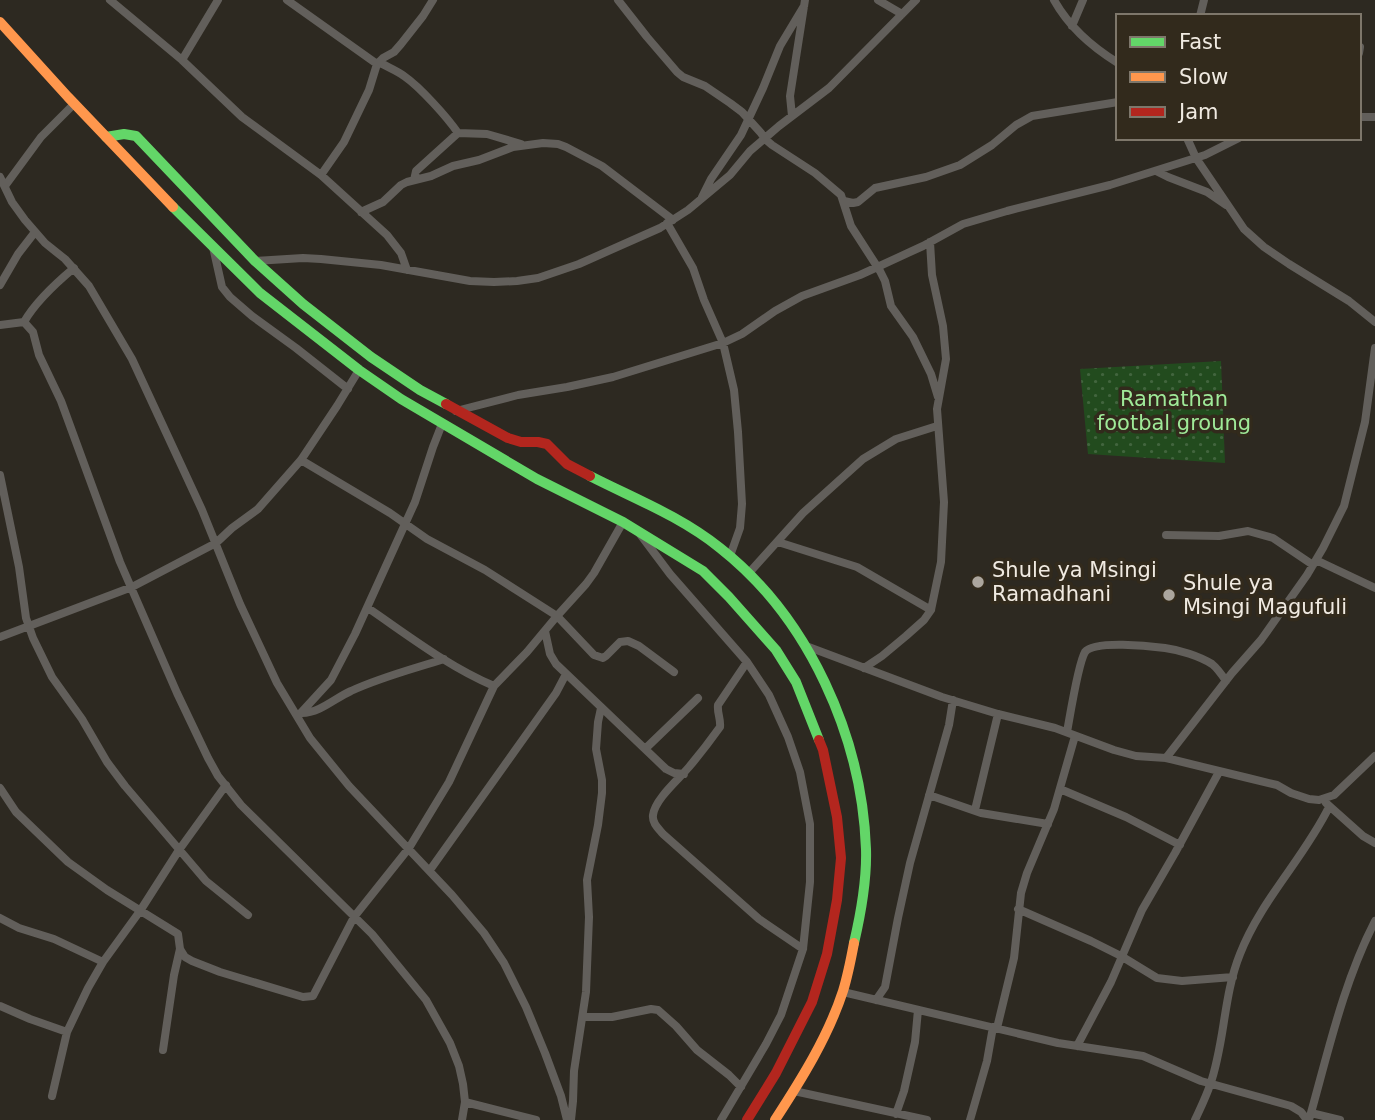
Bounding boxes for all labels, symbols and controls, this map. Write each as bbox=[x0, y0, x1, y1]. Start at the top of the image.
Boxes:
legend bbox=[1116, 14, 1361, 140]
text: Fast bbox=[1179, 30, 1221, 54]
text: Slow bbox=[1179, 65, 1228, 89]
text: Jam bbox=[1177, 100, 1219, 124]
park label: Ramathan footbal groung bbox=[1097, 387, 1251, 435]
place label: Shule ya Msingi Ramadhani bbox=[992, 558, 1157, 606]
place label: Shule ya Msingi Magufuli bbox=[1183, 571, 1347, 619]
marker: Shule ya Msingi Ramadhani bbox=[970, 574, 986, 590]
marker: Shule ya Msingi Magufuli bbox=[1161, 587, 1177, 603]

